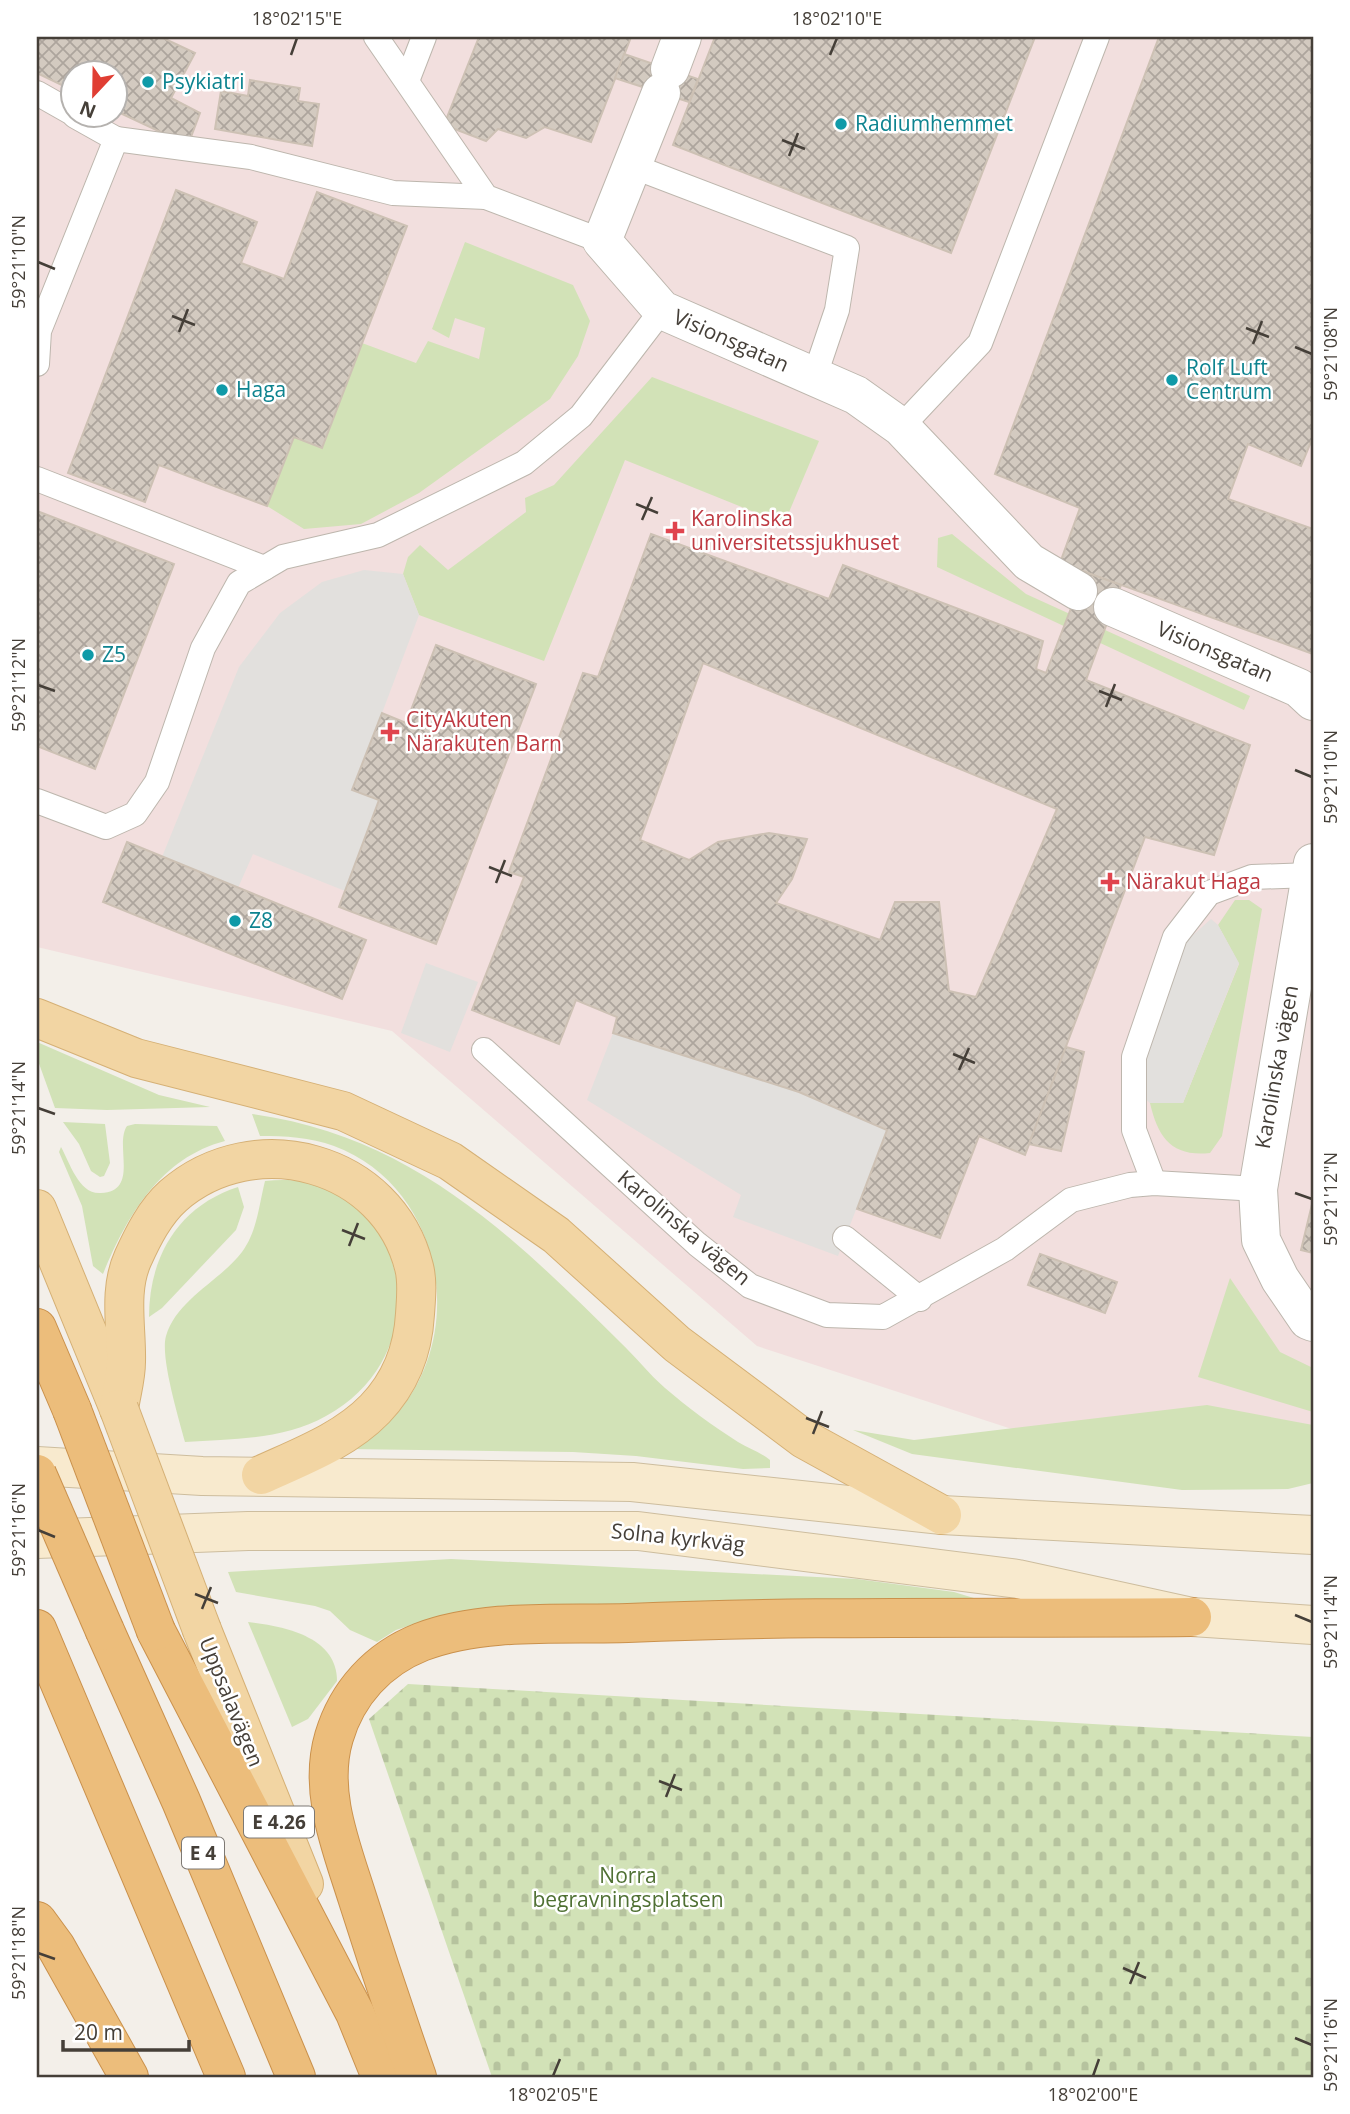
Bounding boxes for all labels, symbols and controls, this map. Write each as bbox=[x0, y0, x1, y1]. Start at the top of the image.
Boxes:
text: 18°02'15"E bbox=[252, 6, 342, 30]
text: 18°02'10"E bbox=[792, 6, 882, 30]
north arrow bbox=[60, 60, 130, 130]
place label: Psykiatri bbox=[162, 67, 245, 95]
marker: Psykiatri bbox=[140, 74, 156, 90]
text: N bbox=[76, 95, 100, 125]
place label: Radiumhemmet bbox=[855, 109, 1013, 137]
marker: Radiumhemmet bbox=[833, 116, 849, 132]
text: 59°21'10"N bbox=[6, 215, 30, 309]
street label: Visionsgatan bbox=[669, 302, 794, 378]
text: 59°21'08"N bbox=[1318, 307, 1342, 401]
place label: Rolf Luft Centrum bbox=[1186, 353, 1272, 405]
marker: Rolf Luft Centrum bbox=[1164, 372, 1180, 388]
place label: Haga bbox=[236, 375, 286, 403]
marker: Haga bbox=[214, 382, 230, 398]
place label: Karolinska universitetssjukhuset bbox=[691, 504, 899, 556]
marker: Karolinska universitetssjukhuset bbox=[665, 521, 685, 541]
street label: Visionsgatan bbox=[1153, 614, 1278, 688]
text: 59°21'12"N bbox=[6, 638, 30, 732]
place label: Z5 bbox=[102, 640, 126, 668]
marker: Z5 bbox=[80, 647, 96, 663]
place label: CityAkuten Närakuten Barn bbox=[406, 705, 562, 757]
marker: CityAkuten Närakuten Barn bbox=[380, 722, 400, 742]
text: 59°21'10"N bbox=[1318, 730, 1342, 824]
place label: Närakut Haga bbox=[1126, 867, 1261, 895]
marker: Närakut Haga bbox=[1100, 872, 1120, 892]
place label: Z8 bbox=[249, 906, 273, 934]
marker: Z8 bbox=[227, 913, 243, 929]
street label: Karolinska vägen bbox=[1248, 983, 1304, 1151]
text: 59°21'14"N bbox=[6, 1061, 30, 1155]
text: 59°21'12"N bbox=[1318, 1152, 1342, 1246]
street label: Karolinska vägen bbox=[612, 1163, 757, 1291]
text: 59°21'16"N bbox=[6, 1483, 30, 1577]
street label: Solna kyrkväg bbox=[610, 1516, 746, 1558]
text: 59°21'14"N bbox=[1318, 1575, 1342, 1669]
street label: Uppsalavägen bbox=[193, 1632, 271, 1771]
road number: E 4.26 bbox=[244, 1806, 314, 1838]
road number: E 4 bbox=[182, 1838, 224, 1868]
park label: Norra begravningsplatsen bbox=[532, 1861, 724, 1913]
text: 59°21'18"N bbox=[6, 1906, 30, 2000]
text: 59°21'16"N bbox=[1318, 1998, 1342, 2092]
scale bar bbox=[63, 2009, 189, 2053]
text: 20 m bbox=[74, 2018, 123, 2046]
text: 18°02'05"E bbox=[508, 2082, 598, 2106]
text: 18°02'00"E bbox=[1048, 2082, 1138, 2106]

